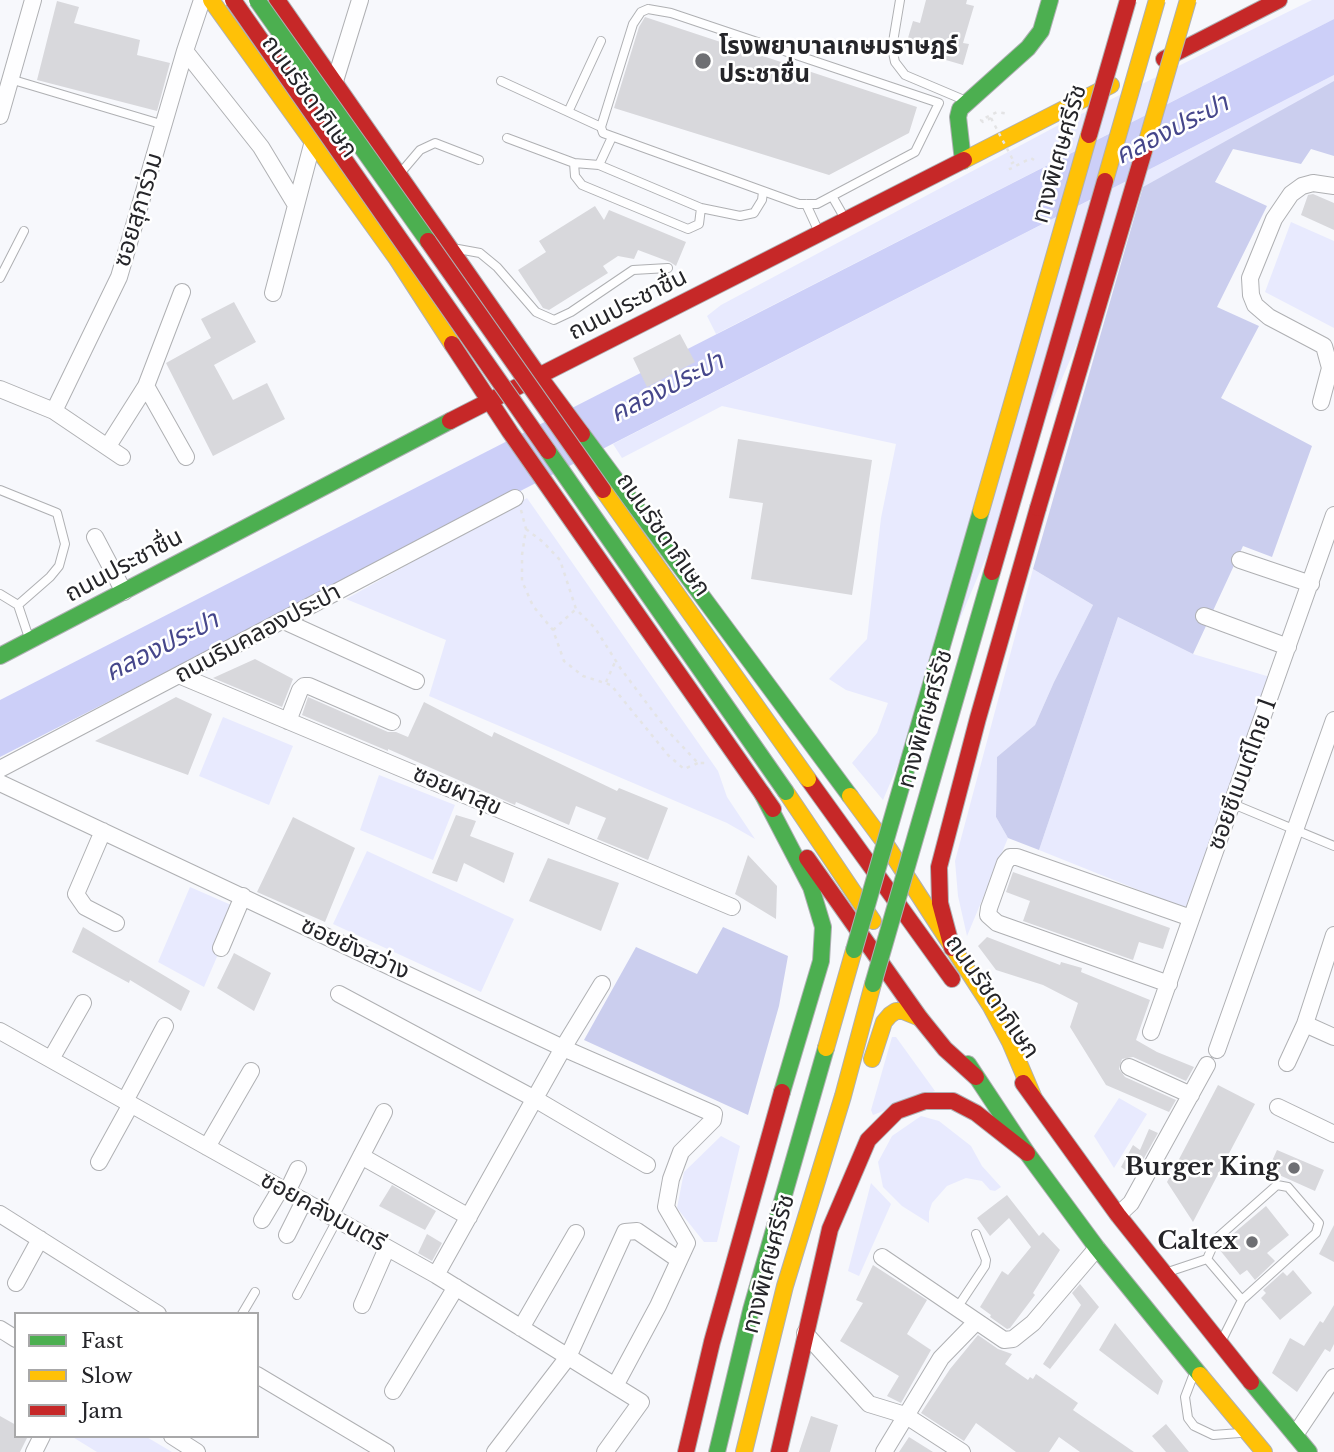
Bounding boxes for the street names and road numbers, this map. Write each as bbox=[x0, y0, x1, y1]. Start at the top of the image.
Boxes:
street label: ถนนรัชดาภิเษก bbox=[255, 30, 363, 164]
street label: ทางพิเศษศรีรัช bbox=[1026, 81, 1094, 227]
street label: ซอยสุภาร่วม bbox=[108, 150, 170, 270]
street label: ถนนประชาชื่น bbox=[564, 263, 692, 347]
street label: ถนนรัชดาภิเษก bbox=[610, 468, 716, 602]
street label: ถนนประชาชื่น bbox=[60, 523, 188, 609]
street label: ถนนริมคลองประปา bbox=[170, 578, 346, 690]
street label: ทางพิเศษศรีรัช bbox=[892, 646, 960, 792]
street label: ซอยซีเมนต์ไทย 1 bbox=[1202, 694, 1284, 854]
street label: ซอยผาสุข bbox=[408, 759, 506, 823]
street label: ซอยยังสว่าง bbox=[296, 911, 414, 987]
street label: ถนนรัชดาภิเษก bbox=[939, 930, 1045, 1064]
street label: ซอยคลังมนตรี bbox=[255, 1166, 391, 1258]
street label: ทางพิเศษศรีรัช bbox=[737, 1191, 801, 1337]

